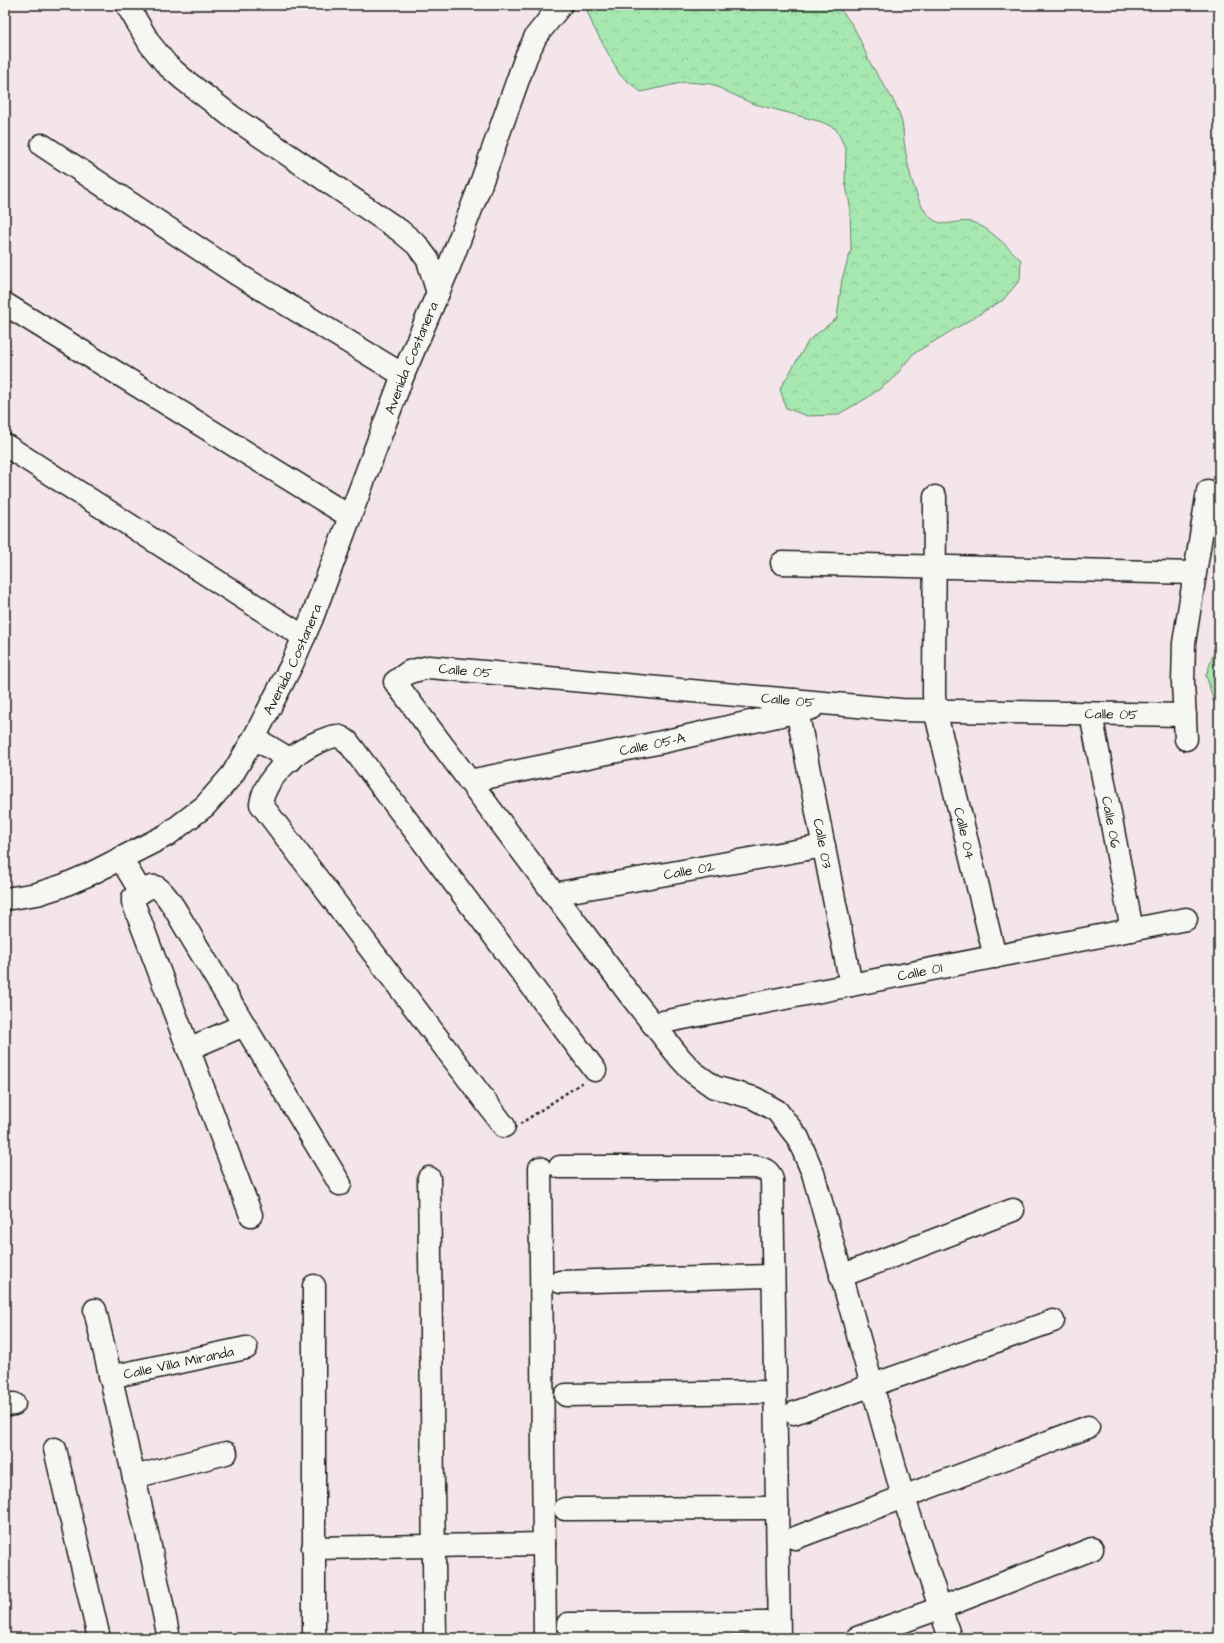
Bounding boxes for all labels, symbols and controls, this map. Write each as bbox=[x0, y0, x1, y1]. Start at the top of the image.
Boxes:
street label: Avenida Costanera bbox=[380, 299, 444, 417]
street label: Avenida Costanera bbox=[259, 602, 327, 718]
street label: Calle 05 bbox=[438, 659, 493, 684]
street label: Calle 05 bbox=[760, 688, 815, 713]
street label: Calle 05 bbox=[1084, 704, 1138, 725]
street label: Calle 05-A bbox=[618, 728, 687, 761]
street label: Calle 06 bbox=[1096, 795, 1125, 850]
street label: Calle 04 bbox=[948, 805, 980, 862]
street label: Calle 03 bbox=[807, 817, 837, 870]
street label: Calle 02 bbox=[662, 857, 716, 885]
street label: Calle 01 bbox=[896, 958, 944, 987]
street label: Calle Villa Miranda bbox=[122, 1342, 236, 1385]

